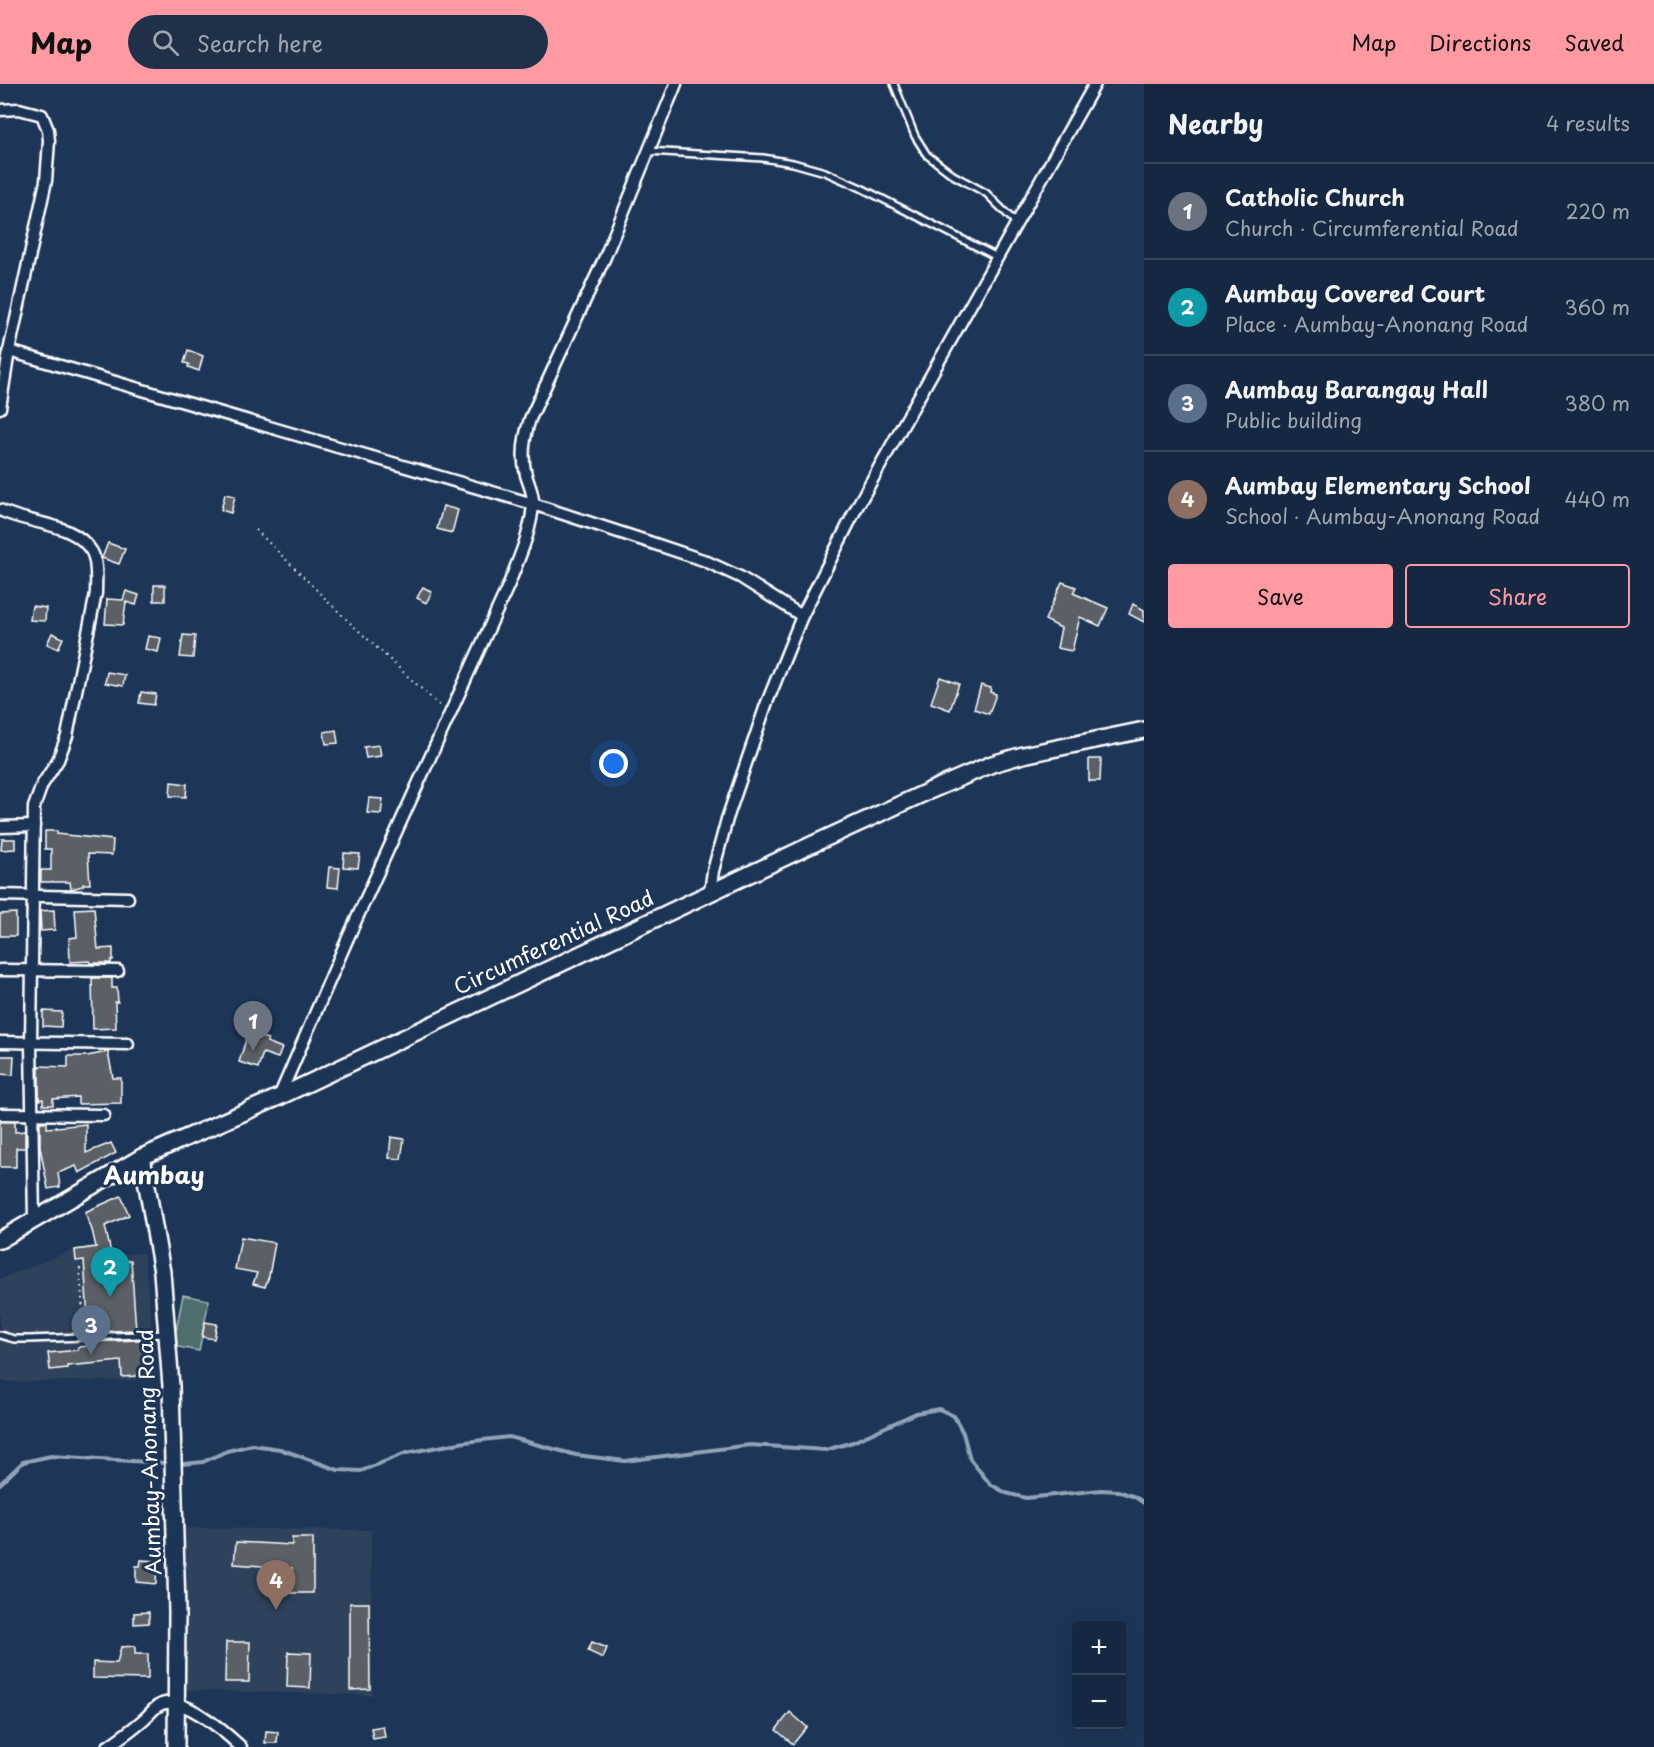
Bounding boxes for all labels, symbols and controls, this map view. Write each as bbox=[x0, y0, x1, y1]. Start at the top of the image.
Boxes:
search box bbox=[128, 15, 548, 69]
text: Map bbox=[30, 21, 92, 64]
icon: search bbox=[149, 26, 182, 59]
text: Search here bbox=[197, 26, 323, 59]
text: Map bbox=[1351, 26, 1396, 58]
text: Directions bbox=[1429, 26, 1531, 58]
text: Saved bbox=[1564, 26, 1624, 58]
text: Nearby bbox=[1168, 104, 1263, 143]
text: 4 results bbox=[1546, 108, 1630, 138]
text: Catholic Church bbox=[1225, 180, 1405, 213]
text: 1 bbox=[1183, 196, 1192, 226]
text: 220 m bbox=[1566, 196, 1630, 226]
text: Church · Circumferential Road bbox=[1225, 213, 1519, 243]
text: Aumbay Covered Court bbox=[1225, 276, 1485, 309]
text: 2 bbox=[1180, 292, 1195, 322]
text: 360 m bbox=[1564, 292, 1630, 322]
text: Place · Aumbay-Anonang Road bbox=[1225, 309, 1529, 339]
text: Aumbay Barangay Hall bbox=[1225, 372, 1488, 405]
text: 3 bbox=[1181, 388, 1194, 418]
text: 380 m bbox=[1564, 388, 1630, 418]
text: Public building bbox=[1225, 405, 1362, 435]
text: Aumbay Elementary School bbox=[1225, 468, 1531, 501]
text: 4 bbox=[1181, 484, 1194, 514]
text: 440 m bbox=[1565, 484, 1630, 514]
text: School · Aumbay-Anonang Road bbox=[1225, 501, 1540, 531]
button: Save bbox=[1168, 564, 1393, 628]
button: Share bbox=[1405, 564, 1630, 628]
your location bbox=[599, 749, 628, 778]
street label: Circumferential Road bbox=[448, 881, 659, 1002]
pin: 1 bbox=[234, 1002, 272, 1051]
district label: Aumbay bbox=[104, 1156, 204, 1192]
pin: 2 bbox=[90, 1248, 130, 1297]
pin: 3 bbox=[72, 1306, 110, 1355]
street label: Aumbay-Anonang Road bbox=[128, 1329, 168, 1576]
pin: 4 bbox=[256, 1560, 296, 1610]
map controls bbox=[1072, 1621, 1126, 1729]
button: + bbox=[1072, 1621, 1126, 1675]
button: − bbox=[1072, 1675, 1126, 1729]

